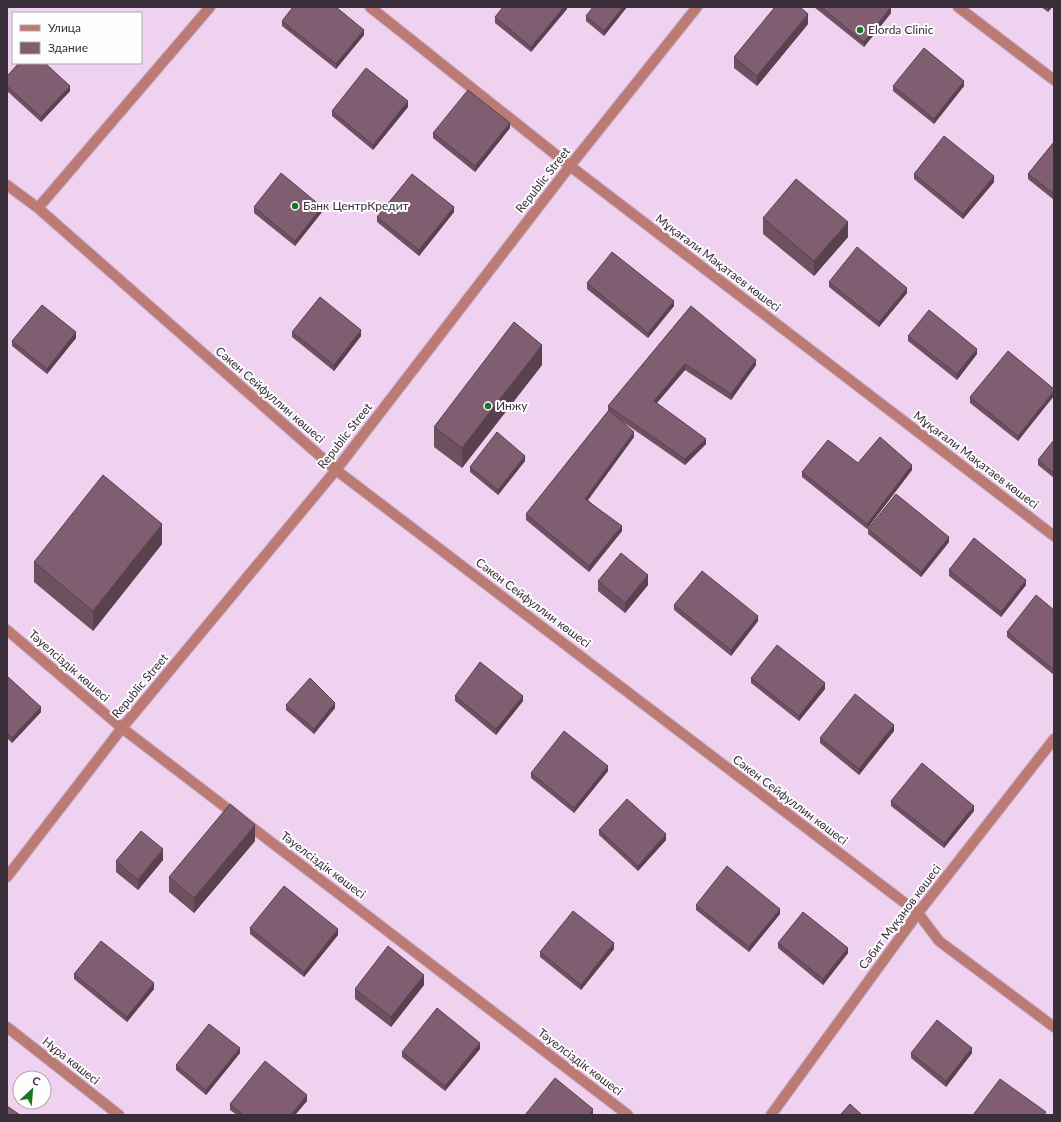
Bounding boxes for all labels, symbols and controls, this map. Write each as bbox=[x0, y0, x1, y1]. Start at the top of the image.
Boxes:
legend bbox=[12, 12, 142, 64]
text: Улица bbox=[48, 20, 81, 35]
place label: Elorda Clinic bbox=[868, 22, 934, 37]
marker: Elorda Clinic bbox=[855, 25, 865, 35]
text: Здание bbox=[48, 40, 88, 55]
street label: Republic Street bbox=[512, 143, 573, 216]
place label: Банк ЦентрКредит bbox=[303, 198, 409, 213]
marker: Банк ЦентрКредит bbox=[290, 201, 300, 211]
street label: Мұқағали Мақатаев көшесі bbox=[653, 211, 784, 315]
street label: Сәкен Сейфуллин көшесі bbox=[213, 343, 328, 446]
place label: Инжу bbox=[496, 398, 528, 413]
street label: Republic Street bbox=[314, 399, 375, 472]
marker: Инжу bbox=[483, 401, 493, 411]
street label: Мұқағали Мақатаев көшесі bbox=[911, 408, 1042, 512]
street label: Сәкен Сейфуллин көшесі bbox=[473, 555, 594, 651]
street label: Тәуелсіздік көшесі bbox=[26, 626, 113, 705]
street label: Republic Street bbox=[108, 650, 171, 721]
street label: Сәкен Сейфуллин көшесі bbox=[730, 752, 851, 848]
street label: Тәуелсіздік көшесі bbox=[278, 828, 369, 901]
street label: Сәбит Мұқанов көшесі bbox=[855, 861, 944, 972]
street label: Тәуелсіздік көшесі bbox=[535, 1025, 626, 1098]
street label: Нұра көшесі bbox=[40, 1034, 103, 1088]
north arrow bbox=[12, 1070, 52, 1110]
text: С bbox=[30, 1073, 43, 1088]

